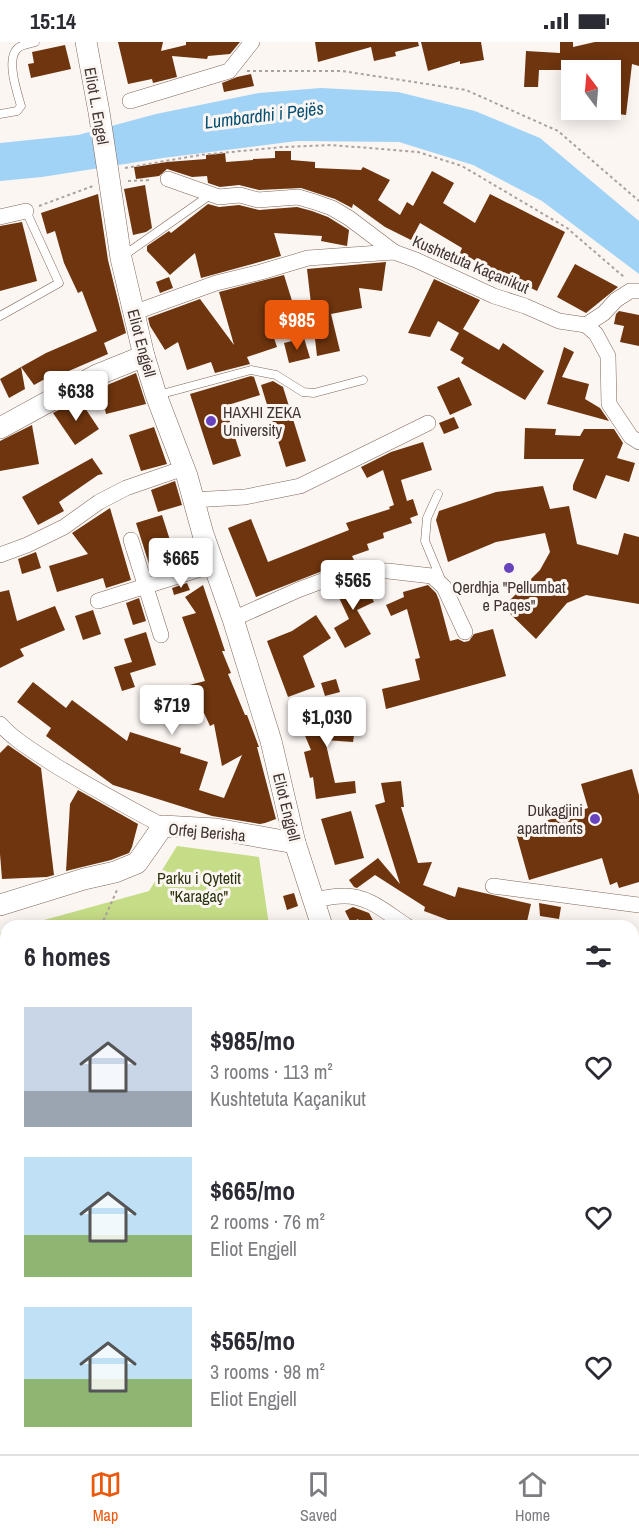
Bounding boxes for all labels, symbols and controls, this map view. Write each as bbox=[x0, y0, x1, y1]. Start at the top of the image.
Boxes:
text: 15:14 bbox=[30, 6, 76, 36]
north arrow bbox=[561, 60, 621, 120]
map controls bbox=[561, 60, 621, 120]
street label: Eliot L. Engel bbox=[79, 66, 115, 146]
water label: Lumbardhi i Pejës bbox=[203, 95, 325, 135]
street label: Kushtetuta Kaçanikut bbox=[409, 230, 533, 299]
pin: $985 bbox=[261, 300, 333, 351]
text: $985 bbox=[279, 306, 315, 333]
street label: Eliot Engjell bbox=[122, 307, 162, 379]
pin: $638 bbox=[40, 371, 112, 422]
text: $638 bbox=[58, 377, 94, 404]
place label: HAXHI ZEKA University bbox=[223, 401, 301, 441]
marker: HAXHI ZEKA University bbox=[204, 414, 218, 428]
pin: $665 bbox=[145, 538, 217, 589]
text: $665 bbox=[163, 544, 199, 571]
pin: $565 bbox=[317, 560, 389, 611]
marker: Qerdhja "Pellumbat e Paqes" bbox=[502, 561, 516, 575]
text: $565 bbox=[335, 566, 371, 593]
place label: Qerdhja "Pellumbat e Paqes" bbox=[452, 576, 566, 616]
pin: $719 bbox=[136, 685, 208, 736]
text: $719 bbox=[154, 691, 190, 718]
pin: $1,030 bbox=[278, 697, 376, 748]
text: $1,030 bbox=[302, 703, 352, 730]
street label: Eliot Engjell bbox=[268, 771, 306, 843]
place label: Dukagjini apartments bbox=[517, 799, 583, 839]
marker: Dukagjini apartments bbox=[588, 812, 602, 826]
street label: Orfej Berisha bbox=[168, 818, 247, 846]
park label: Parku i Qytetit "Karagaç" bbox=[157, 867, 241, 907]
text: 6 homes bbox=[24, 939, 111, 974]
icon: filters bbox=[582, 940, 615, 973]
text: $985/mo bbox=[210, 1023, 295, 1058]
icon: home bbox=[72, 1031, 144, 1103]
icon: heart bbox=[582, 1051, 615, 1084]
text: 3 rooms · 113 m² bbox=[210, 1058, 333, 1085]
text: Kushtetuta Kaçanikut bbox=[210, 1085, 366, 1112]
text: $665/mo bbox=[210, 1173, 295, 1208]
icon: home bbox=[72, 1181, 144, 1253]
icon: heart bbox=[582, 1201, 615, 1234]
text: 2 rooms · 76 m² bbox=[210, 1208, 325, 1235]
text: Eliot Engjell bbox=[210, 1235, 297, 1262]
text: $565/mo bbox=[210, 1323, 295, 1358]
icon: home bbox=[72, 1331, 144, 1403]
icon: heart bbox=[582, 1351, 615, 1384]
text: 3 rooms · 98 m² bbox=[210, 1358, 325, 1385]
text: Eliot Engjell bbox=[210, 1385, 297, 1412]
tab: Map bbox=[89, 1468, 122, 1526]
tab: Saved bbox=[300, 1468, 337, 1526]
tab: Home bbox=[515, 1468, 550, 1526]

